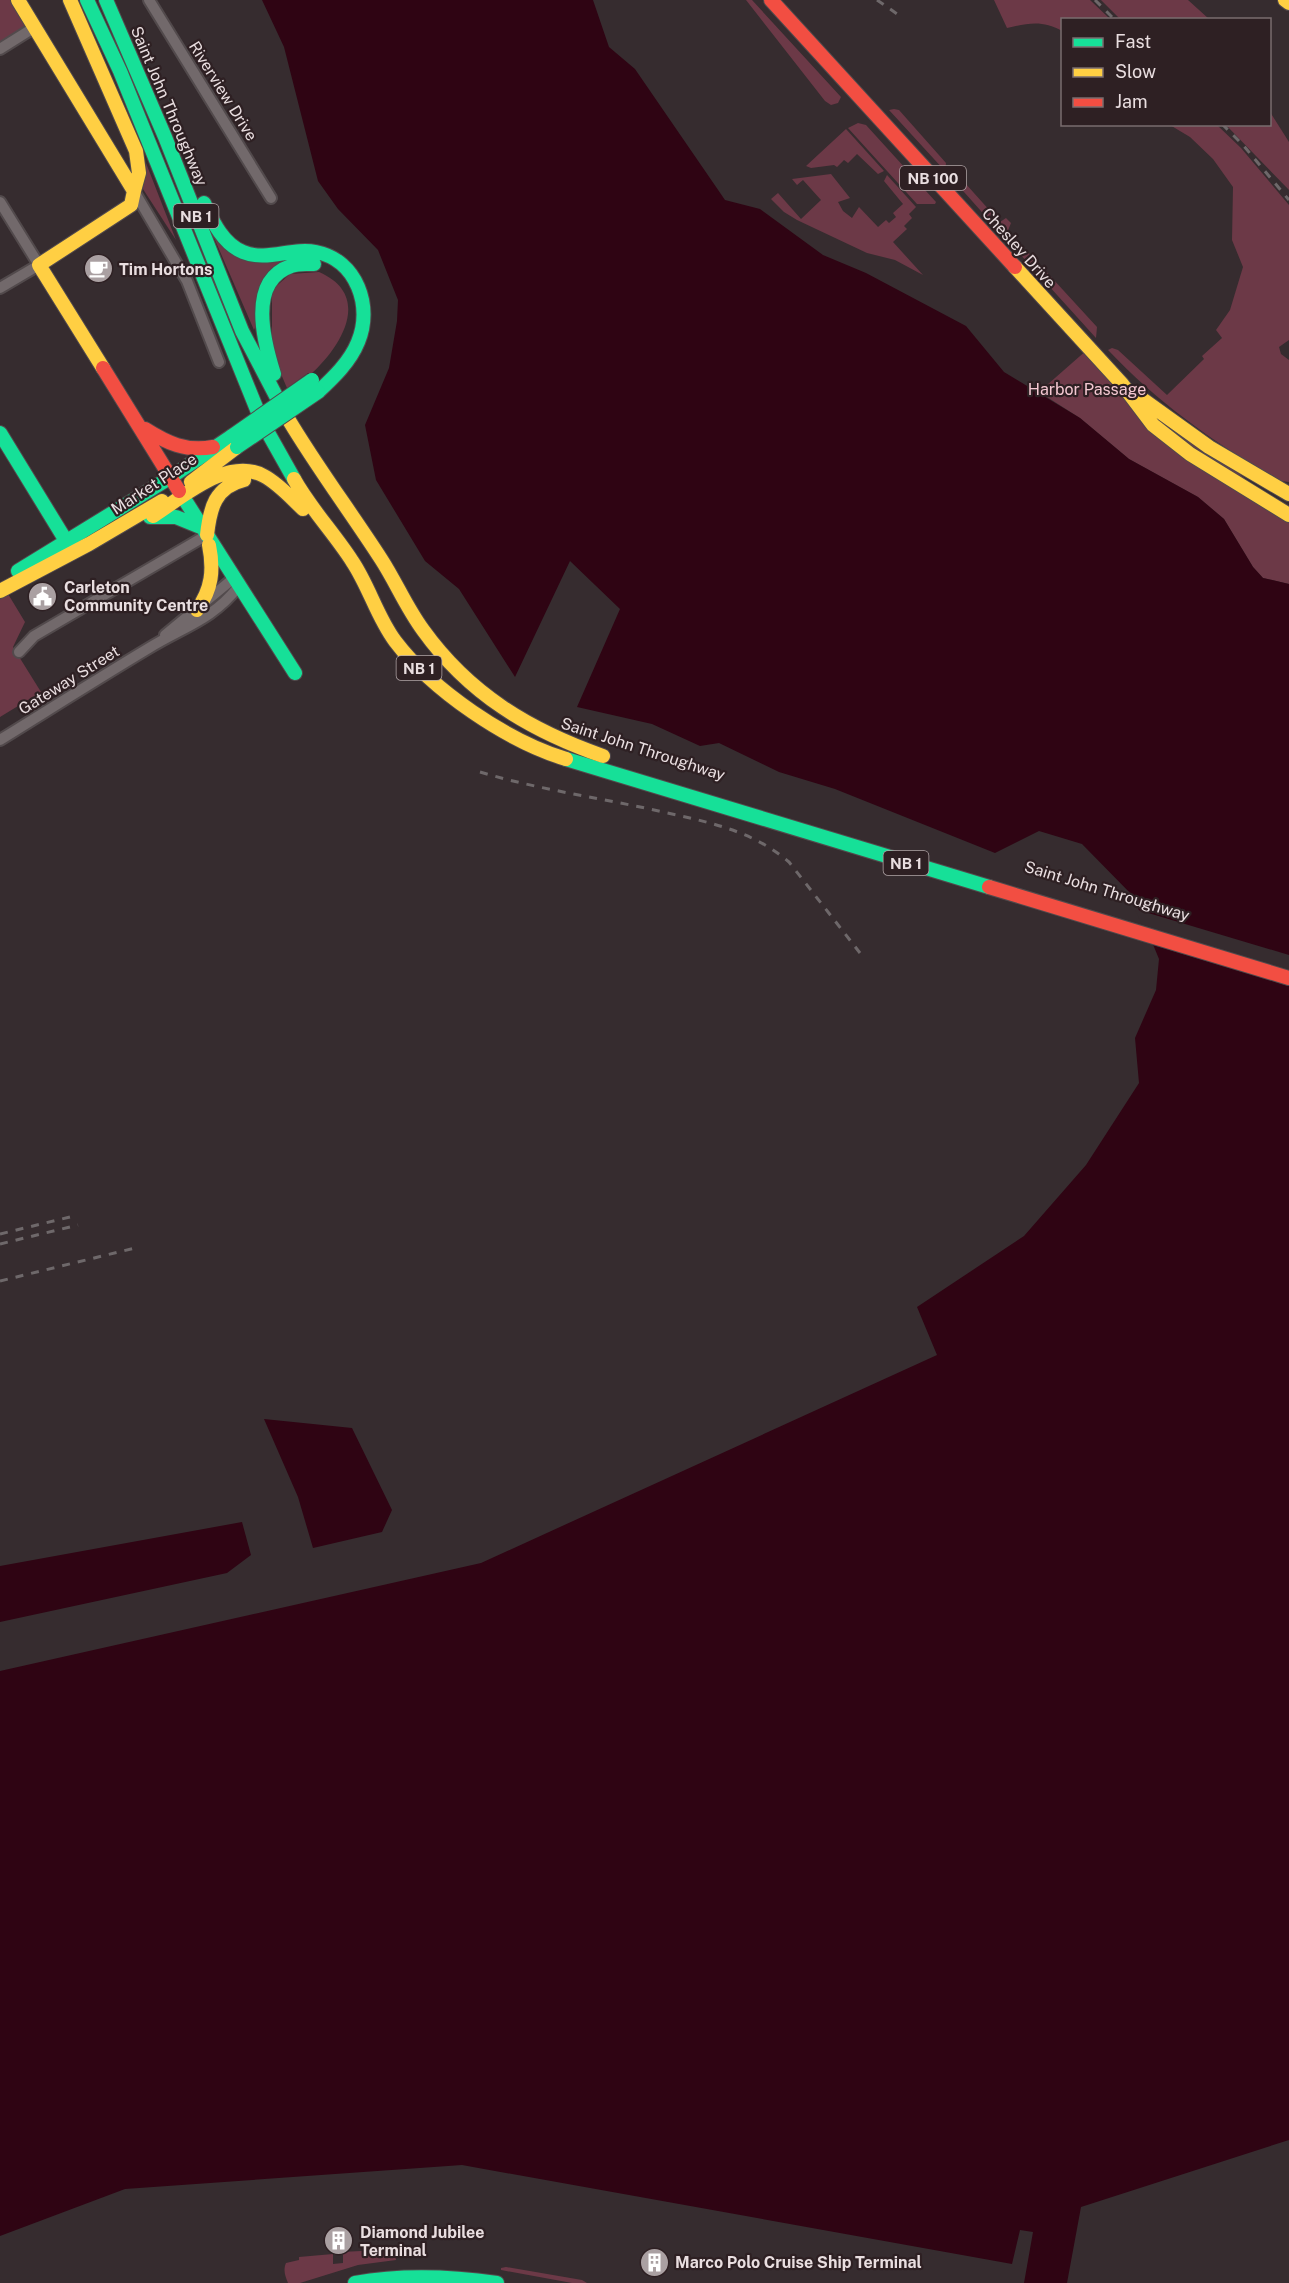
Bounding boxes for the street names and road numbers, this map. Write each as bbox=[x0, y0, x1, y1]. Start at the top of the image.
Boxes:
street label: Saint John Throughway bbox=[127, 23, 211, 189]
street label: Riverview Drive bbox=[185, 38, 261, 144]
road number: NB 100 bbox=[900, 166, 966, 190]
road number: NB 1 bbox=[174, 204, 218, 228]
street label: Chesley Drive bbox=[978, 204, 1060, 292]
street label: Market Place bbox=[108, 449, 200, 519]
street label: Gateway Street bbox=[15, 641, 123, 719]
road number: NB 1 bbox=[396, 656, 442, 680]
street label: Saint John Throughway bbox=[558, 713, 728, 785]
road number: NB 1 bbox=[884, 851, 928, 875]
street label: Saint John Throughway bbox=[1022, 857, 1192, 925]

